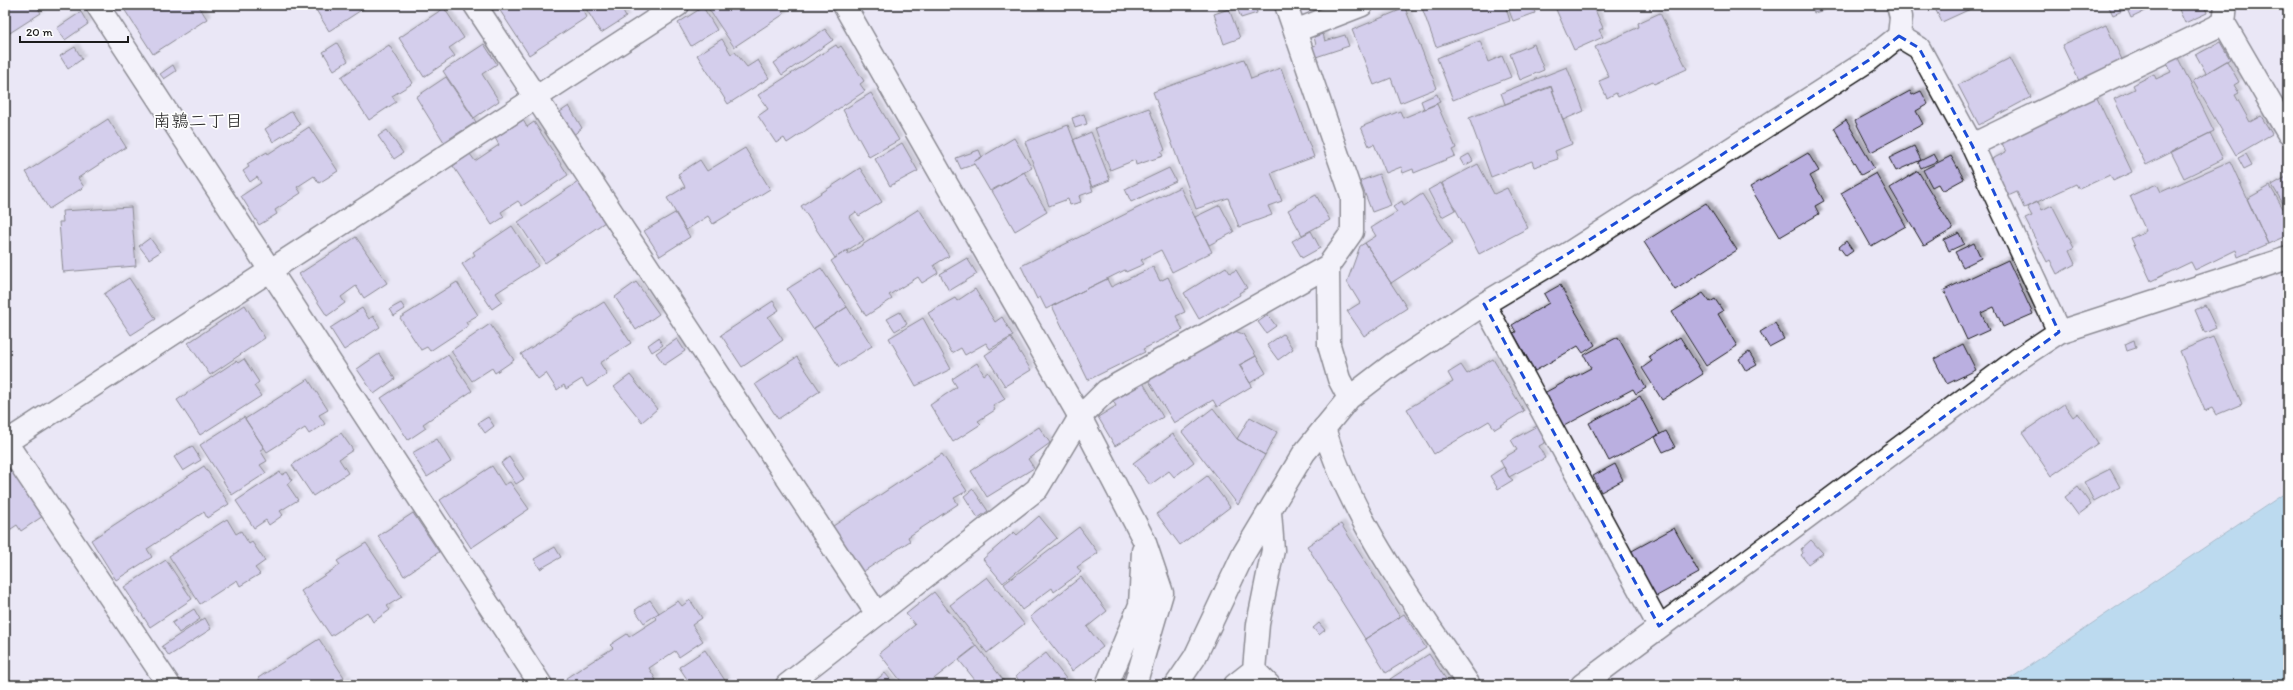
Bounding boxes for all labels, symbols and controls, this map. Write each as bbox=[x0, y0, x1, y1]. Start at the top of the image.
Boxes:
scale bar bbox=[20, 18, 128, 44]
text: 20 m bbox=[26, 25, 53, 39]
district label: 南鶉二丁目 bbox=[153, 110, 243, 132]

